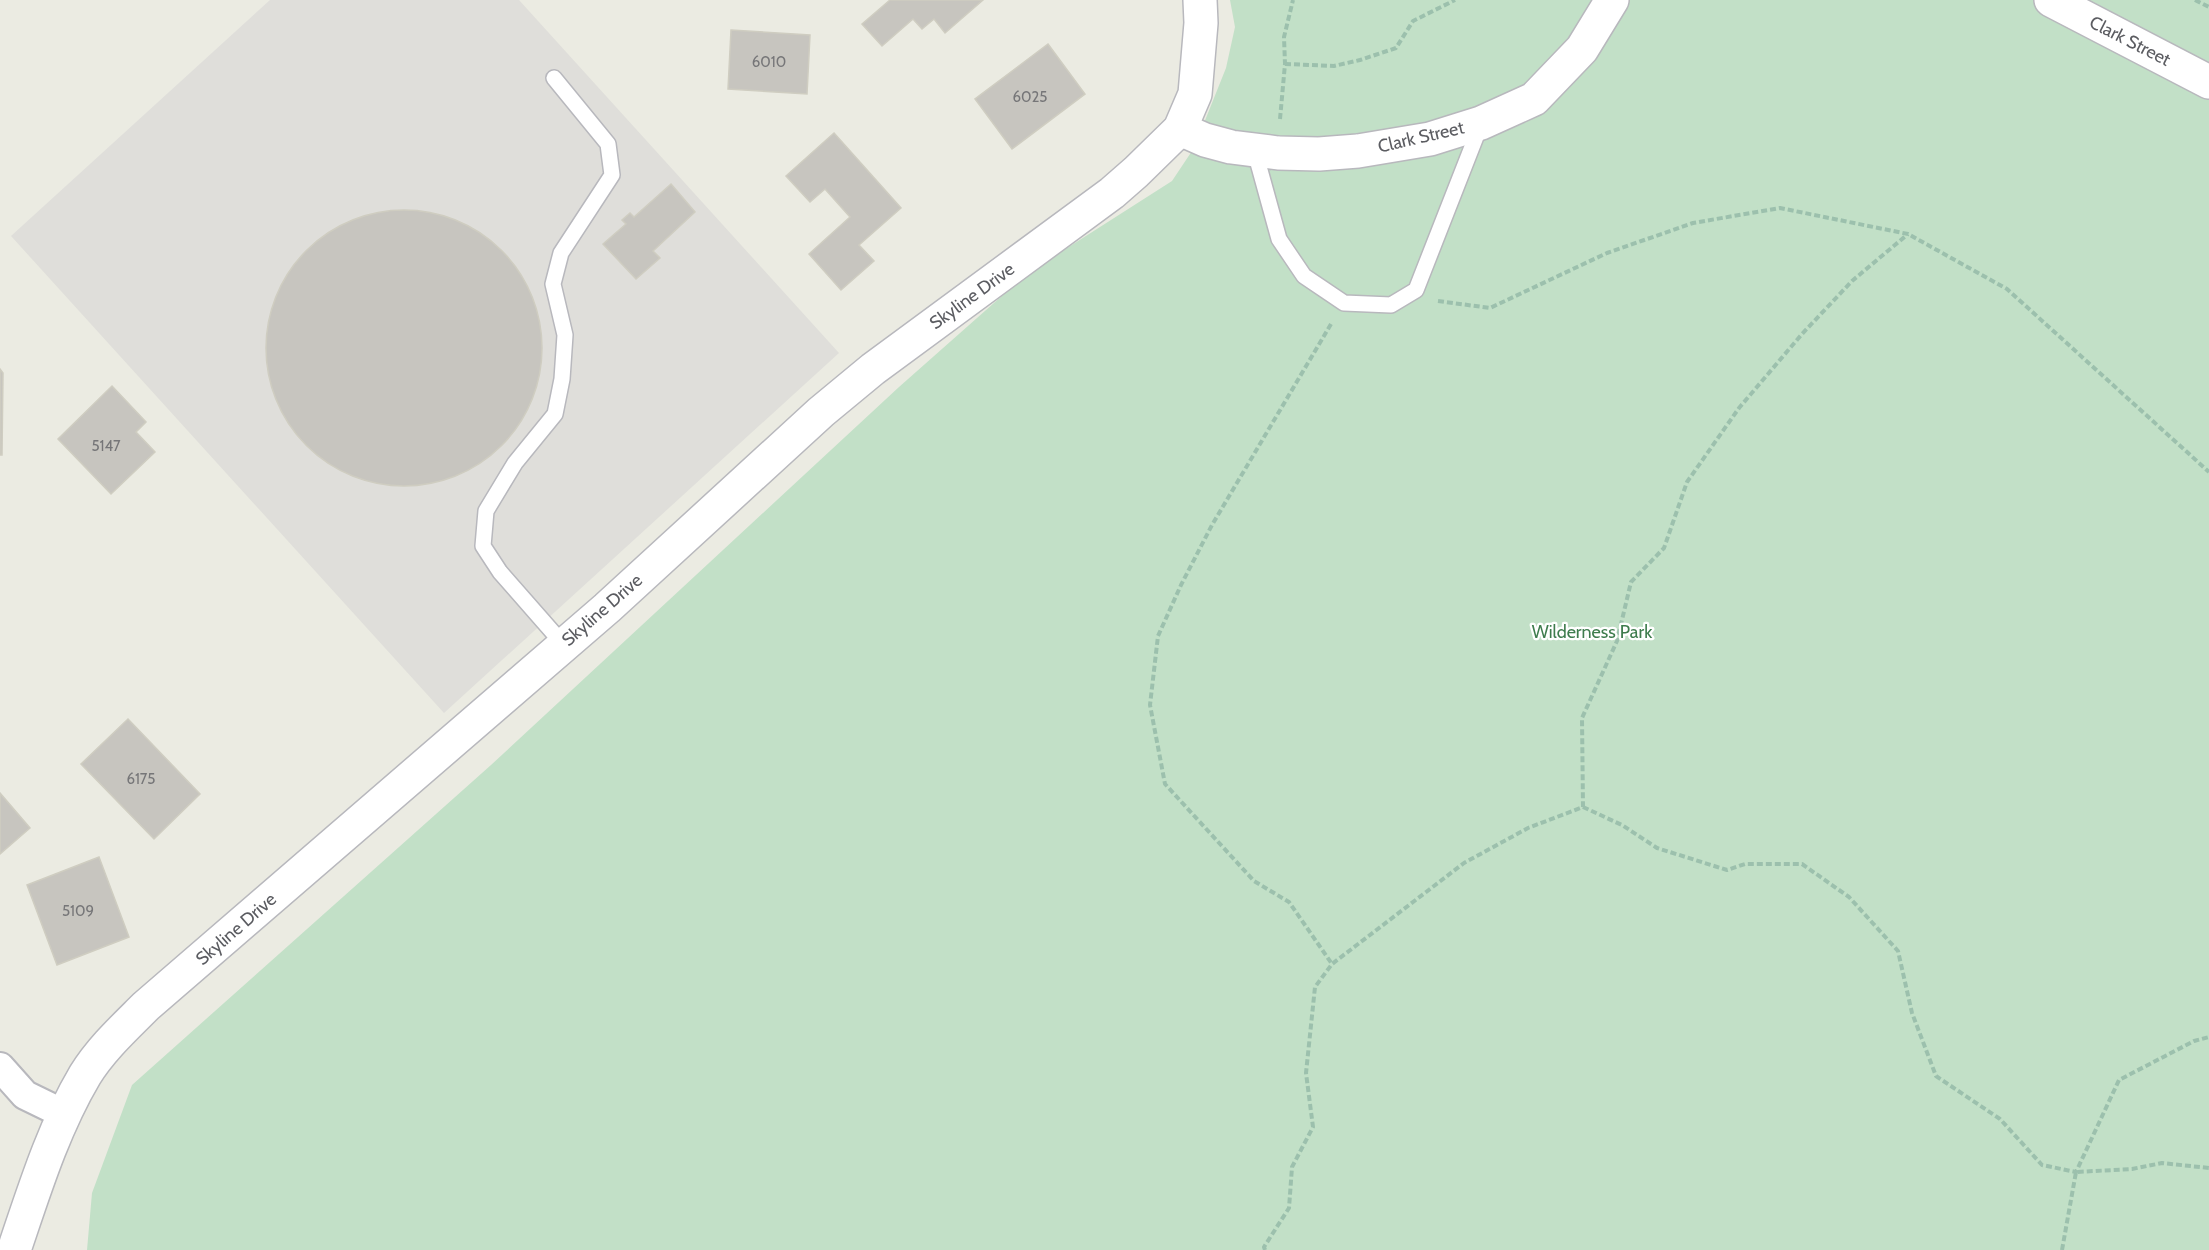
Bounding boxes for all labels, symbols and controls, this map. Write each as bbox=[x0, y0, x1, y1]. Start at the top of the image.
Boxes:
street label: Clark Street bbox=[2086, 11, 2174, 71]
house number: 6010 bbox=[752, 53, 786, 71]
house number: 6025 bbox=[1013, 88, 1047, 106]
street label: Clark Street bbox=[1376, 116, 1466, 158]
street label: Skyline Drive bbox=[925, 258, 1019, 334]
house number: 5147 bbox=[91, 437, 121, 455]
street label: Skyline Drive bbox=[557, 569, 647, 651]
park label: Wilderness Park bbox=[1532, 621, 1653, 643]
house number: 6175 bbox=[127, 770, 155, 788]
street label: Skyline Drive bbox=[191, 888, 281, 970]
house number: 5109 bbox=[62, 902, 94, 920]

